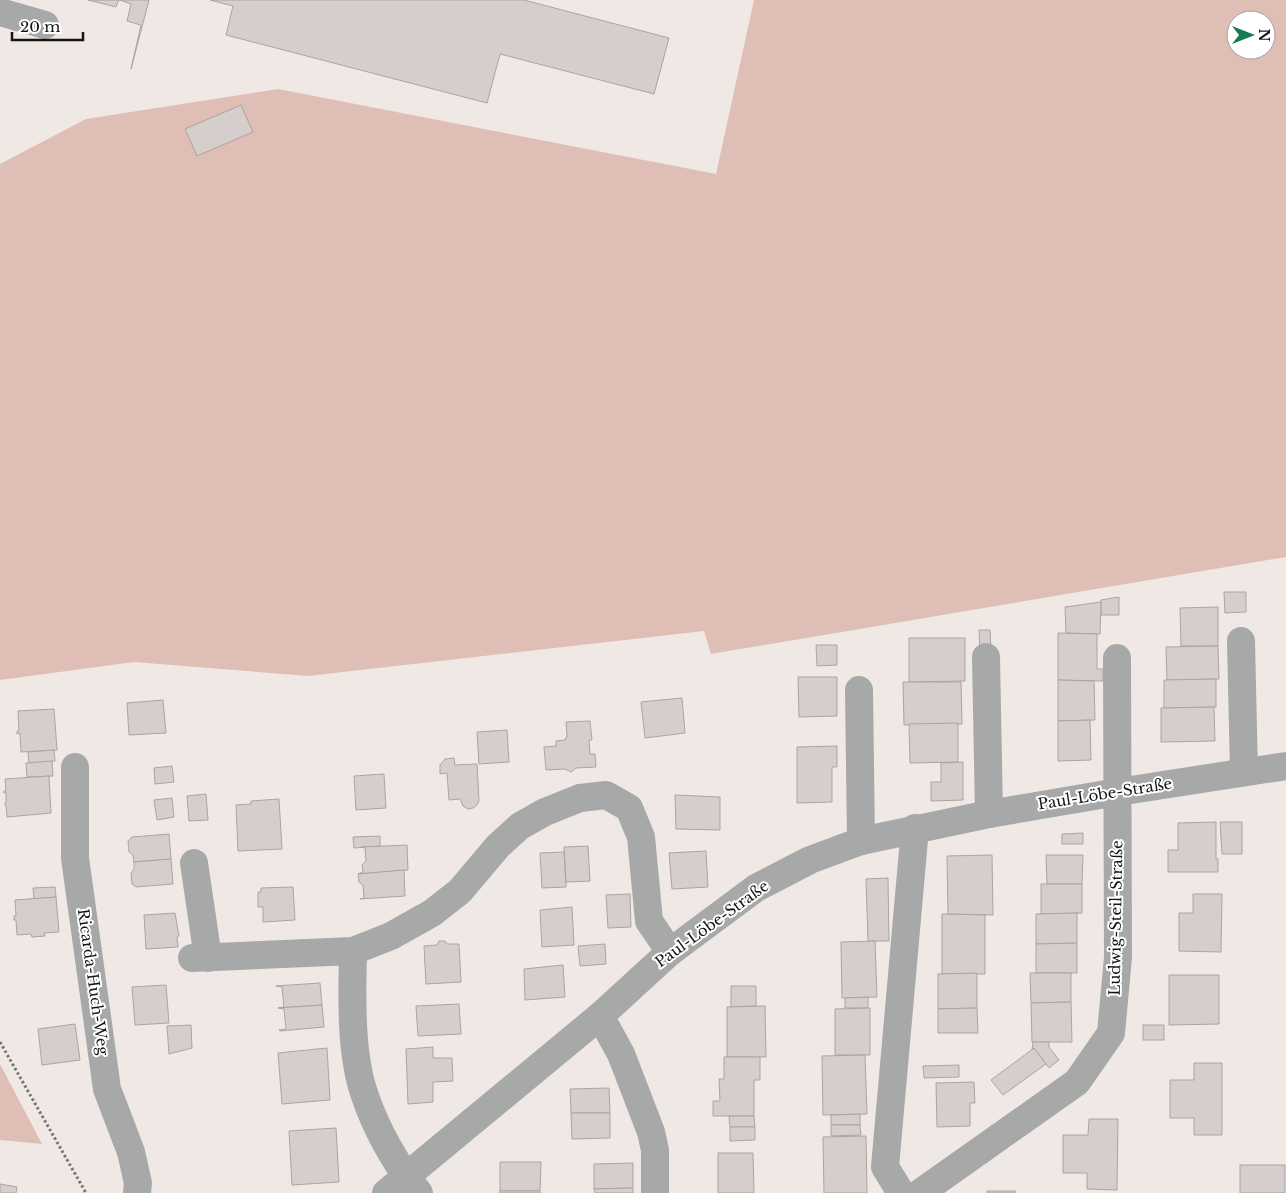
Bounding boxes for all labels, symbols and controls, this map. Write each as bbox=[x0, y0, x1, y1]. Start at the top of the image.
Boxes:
scale bar bbox=[12, 10, 84, 42]
north arrow bbox=[1226, 10, 1276, 60]
text: 20 m bbox=[20, 17, 60, 36]
text: N bbox=[1255, 28, 1273, 42]
street label: Paul-Löbe-Straße bbox=[1036, 774, 1173, 814]
street label: Ludwig-Steil-Straße bbox=[1105, 840, 1126, 996]
street label: Paul-Löbe-Straße bbox=[651, 876, 772, 971]
street label: Ricarda-Huch-Weg bbox=[74, 907, 113, 1057]

